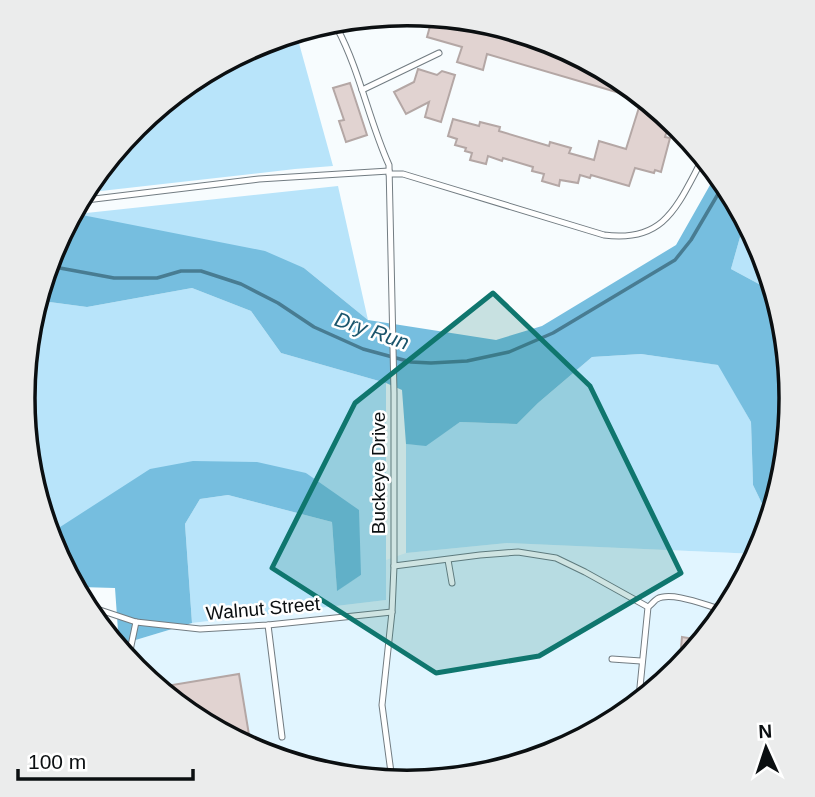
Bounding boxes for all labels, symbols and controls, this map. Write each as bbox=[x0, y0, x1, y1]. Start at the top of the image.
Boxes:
water label: Dry Run bbox=[332, 307, 412, 354]
street label: Buckeye Drive bbox=[368, 412, 389, 534]
street label: Walnut Street bbox=[205, 593, 322, 624]
north arrow bbox=[731, 713, 801, 783]
text: N bbox=[758, 721, 773, 742]
scale bar bbox=[18, 738, 192, 782]
text: 100 m bbox=[28, 750, 86, 773]

